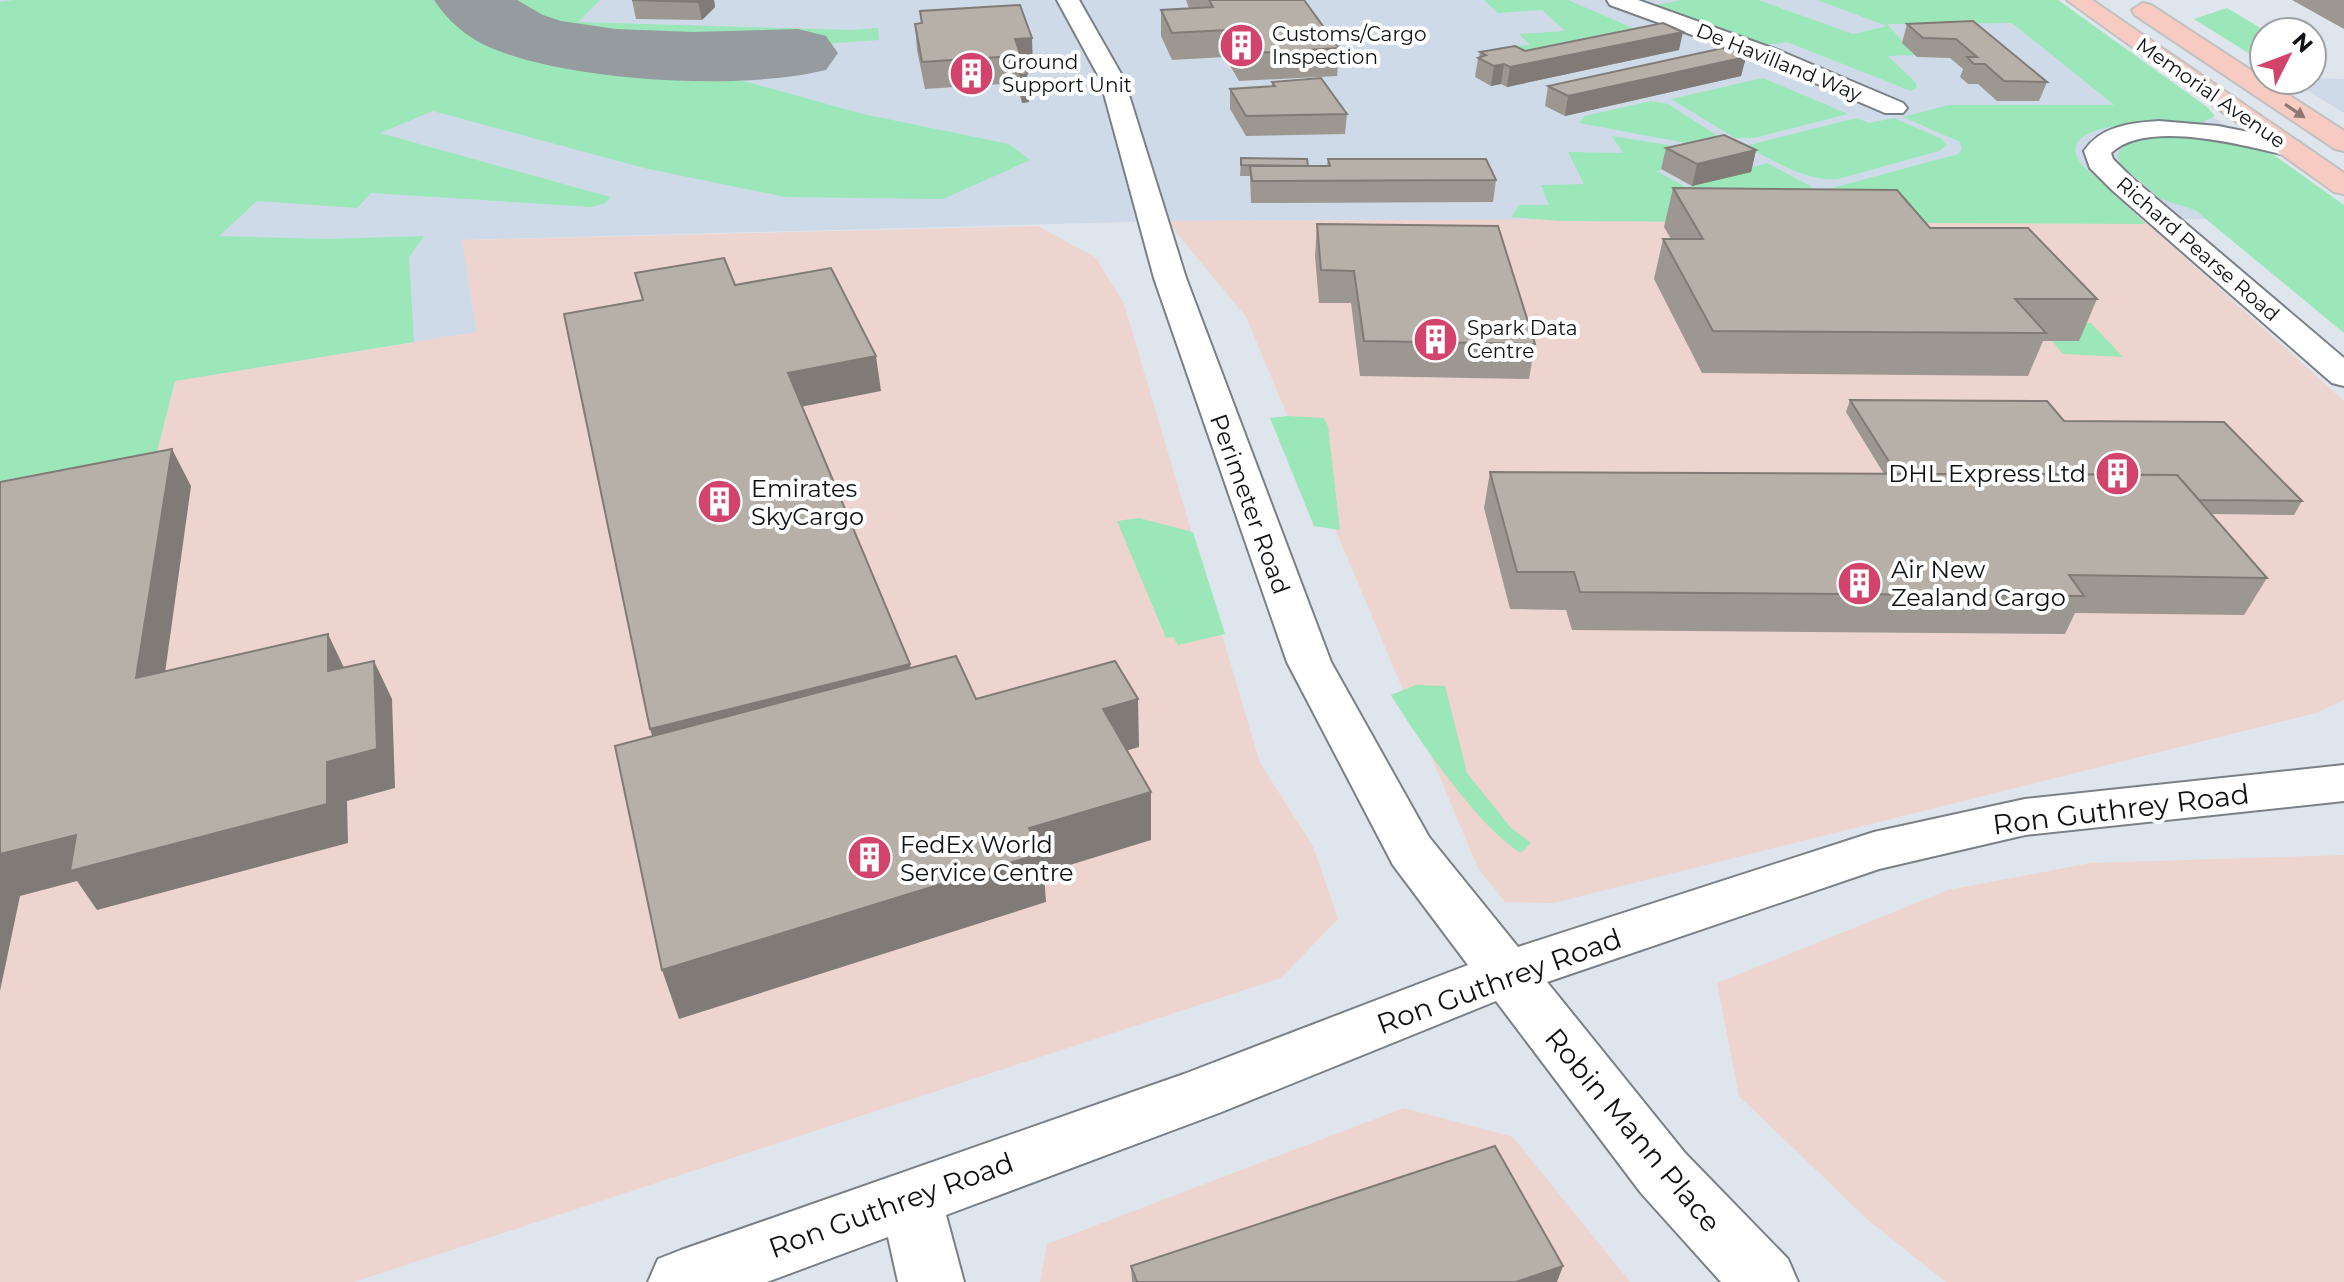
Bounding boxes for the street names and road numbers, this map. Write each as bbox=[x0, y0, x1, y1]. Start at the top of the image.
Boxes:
street label: De Havilland Way bbox=[1693, 18, 1865, 106]
street label: Memorial Avenue bbox=[2132, 33, 2290, 153]
street label: Richard Pearse Road bbox=[2112, 172, 2284, 326]
street label: Perimeter Road bbox=[1204, 410, 1296, 598]
street label: Ron Guthrey Road bbox=[1991, 776, 2251, 842]
street label: Ron Guthrey Road bbox=[1372, 921, 1626, 1041]
street label: Robin Mann Place bbox=[1538, 1021, 1728, 1239]
street label: Ron Guthrey Road bbox=[764, 1145, 1018, 1265]

